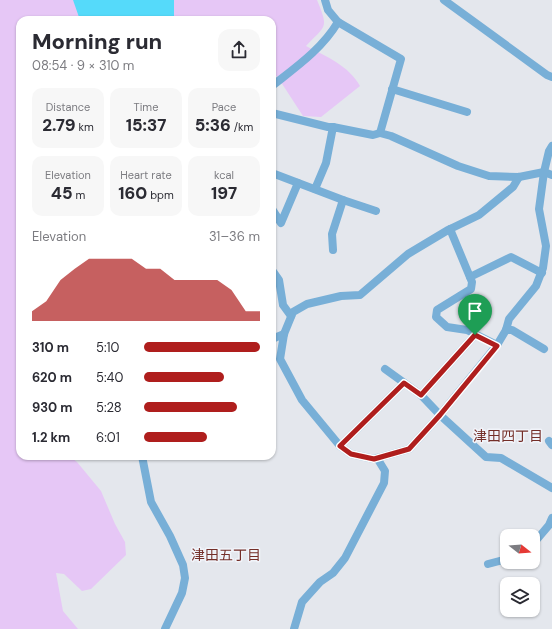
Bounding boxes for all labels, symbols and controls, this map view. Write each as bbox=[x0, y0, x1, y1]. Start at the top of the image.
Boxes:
text: Morning run bbox=[32, 27, 162, 56]
button: share bbox=[218, 29, 260, 71]
text: 08:54 · 9 × 310 m bbox=[32, 57, 134, 74]
text: Distance bbox=[46, 100, 90, 114]
text: Time bbox=[134, 100, 158, 114]
text: Pace bbox=[212, 100, 236, 114]
text: 2.79 bbox=[42, 114, 76, 136]
text: 15:37 bbox=[126, 114, 166, 136]
text: 5:36 bbox=[195, 114, 231, 136]
text: km bbox=[76, 120, 94, 134]
text: /km bbox=[231, 120, 253, 134]
text: Elevation bbox=[45, 168, 91, 182]
text: Heart rate bbox=[120, 168, 172, 182]
text: kcal bbox=[214, 168, 234, 182]
text: 45 bbox=[51, 182, 73, 204]
text: 160 bbox=[118, 182, 147, 204]
text: 197 bbox=[211, 182, 237, 204]
text: m bbox=[73, 188, 85, 202]
text: bpm bbox=[147, 188, 174, 202]
text: Elevation bbox=[32, 228, 86, 245]
text: 31–36 m bbox=[209, 228, 260, 245]
pin bbox=[458, 294, 492, 335]
icon: arrive bbox=[464, 300, 486, 322]
text: 310 m bbox=[32, 339, 69, 356]
text: 5:10 bbox=[96, 339, 120, 356]
text: 620 m bbox=[32, 369, 72, 386]
text: 5:40 bbox=[96, 369, 123, 386]
text: 930 m bbox=[32, 399, 72, 416]
text: 5:28 bbox=[96, 399, 122, 416]
district label: 津田四丁目 bbox=[473, 427, 543, 445]
text: 1.2 km bbox=[32, 429, 70, 446]
text: 6:01 bbox=[96, 429, 120, 446]
north arrow bbox=[500, 529, 540, 569]
map controls bbox=[500, 529, 540, 617]
district label: 津田五丁目 bbox=[191, 546, 261, 564]
button: layers bbox=[500, 577, 540, 617]

